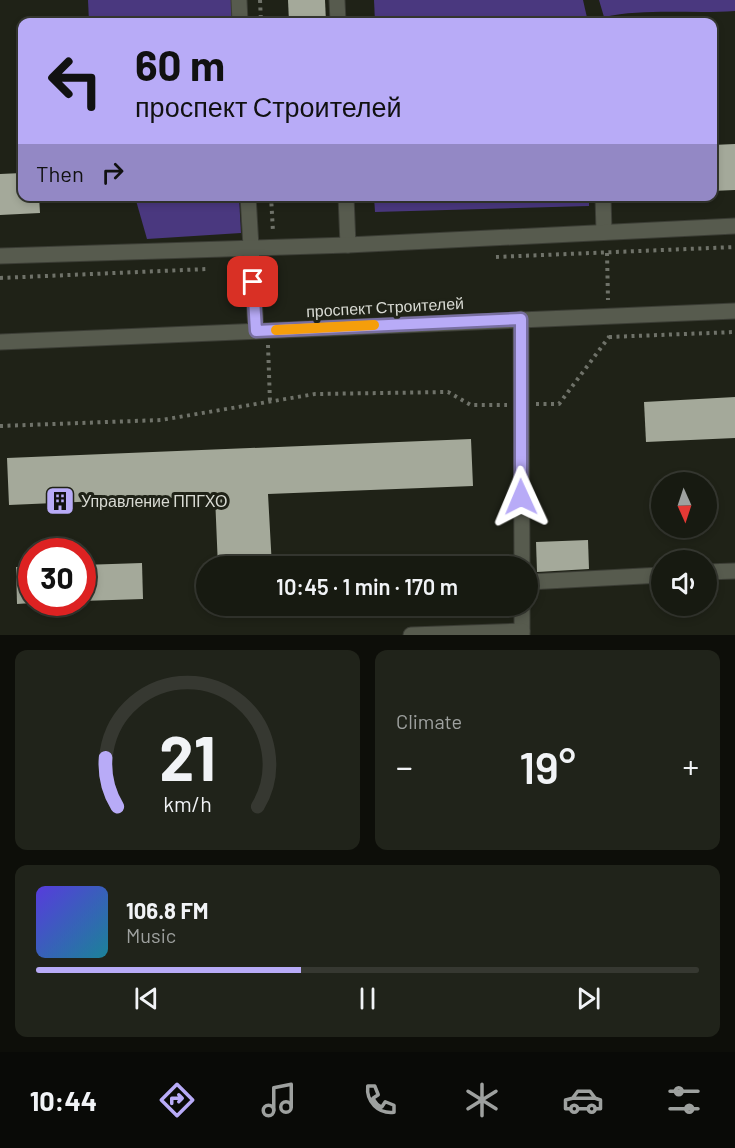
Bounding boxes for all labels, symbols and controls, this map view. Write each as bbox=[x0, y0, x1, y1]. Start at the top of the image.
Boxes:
text: 60 m bbox=[135, 39, 225, 89]
icon: left bbox=[36, 42, 114, 120]
text: проспект Строителей bbox=[135, 90, 402, 122]
icon: right bbox=[96, 156, 129, 189]
text: Then bbox=[36, 160, 84, 186]
pin bbox=[227, 256, 278, 307]
icon: arrive bbox=[236, 265, 269, 298]
street label: проспект Строителей bbox=[306, 293, 464, 320]
position arrow bbox=[489, 465, 553, 529]
north arrow bbox=[651, 472, 717, 538]
map controls bbox=[651, 472, 717, 616]
building icon: Управление ППГХО bbox=[44, 485, 76, 517]
place label: Управление ППГХО bbox=[81, 491, 227, 510]
speed limit sign: 30 bbox=[18, 538, 96, 616]
button: sound bbox=[651, 550, 717, 616]
text: 10:45 · 1 min · 170 m bbox=[276, 573, 458, 599]
text: Climate bbox=[396, 709, 462, 733]
text: 21 bbox=[159, 719, 216, 793]
text: 19° bbox=[519, 739, 576, 793]
text: − bbox=[396, 746, 413, 786]
text: + bbox=[683, 746, 699, 786]
text: km/h bbox=[163, 791, 212, 816]
text: 106.8 FM bbox=[126, 897, 208, 923]
text: Music bbox=[126, 923, 176, 947]
icon: previous bbox=[130, 982, 163, 1015]
icon: pause bbox=[351, 982, 384, 1015]
icon: next bbox=[572, 982, 605, 1015]
icon: directions bbox=[156, 1079, 198, 1121]
icon: music bbox=[258, 1079, 300, 1121]
icon: phone bbox=[359, 1079, 401, 1121]
icon: climate bbox=[461, 1079, 503, 1121]
icon: car bbox=[562, 1079, 604, 1121]
icon: filters bbox=[663, 1079, 705, 1121]
text: 10:44 bbox=[30, 1084, 97, 1116]

